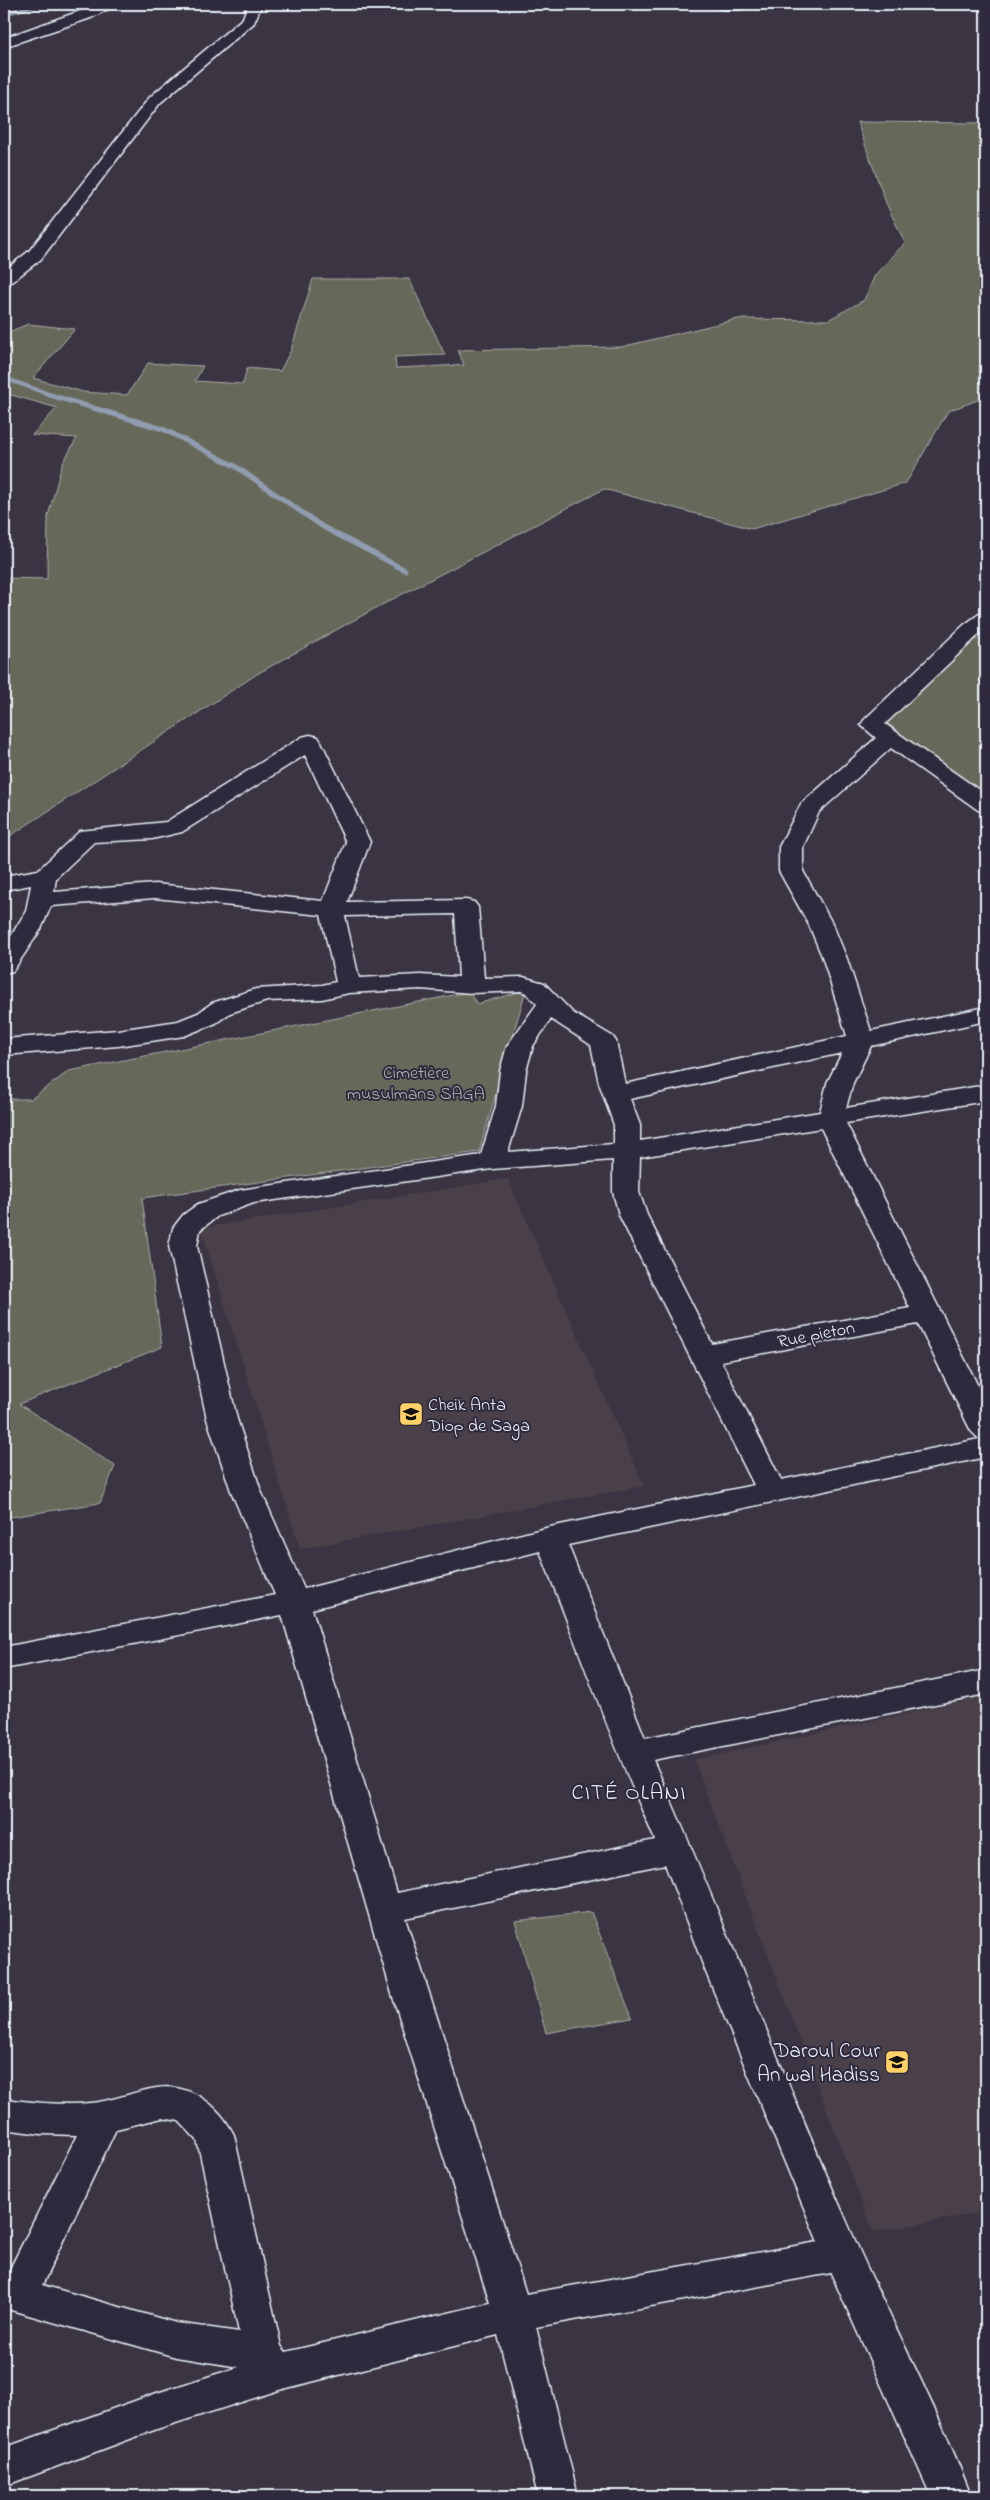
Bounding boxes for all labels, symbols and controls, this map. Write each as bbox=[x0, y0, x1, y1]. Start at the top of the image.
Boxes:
park label: Cimetière musulmans SAGA bbox=[347, 1061, 485, 1108]
street label: Rue pieton bbox=[776, 1316, 857, 1356]
place label: Cheik Anta Diop de Saga bbox=[427, 1393, 530, 1441]
school or university icon: Cheik Anta Diop de Saga bbox=[398, 1401, 424, 1427]
district label: CITÉ OLANI bbox=[572, 1778, 686, 1810]
place label: Daroul Cour An wal Hadiss bbox=[757, 2037, 880, 2091]
school or university icon: Daroul Cour An wal Hadiss bbox=[884, 2049, 910, 2075]

